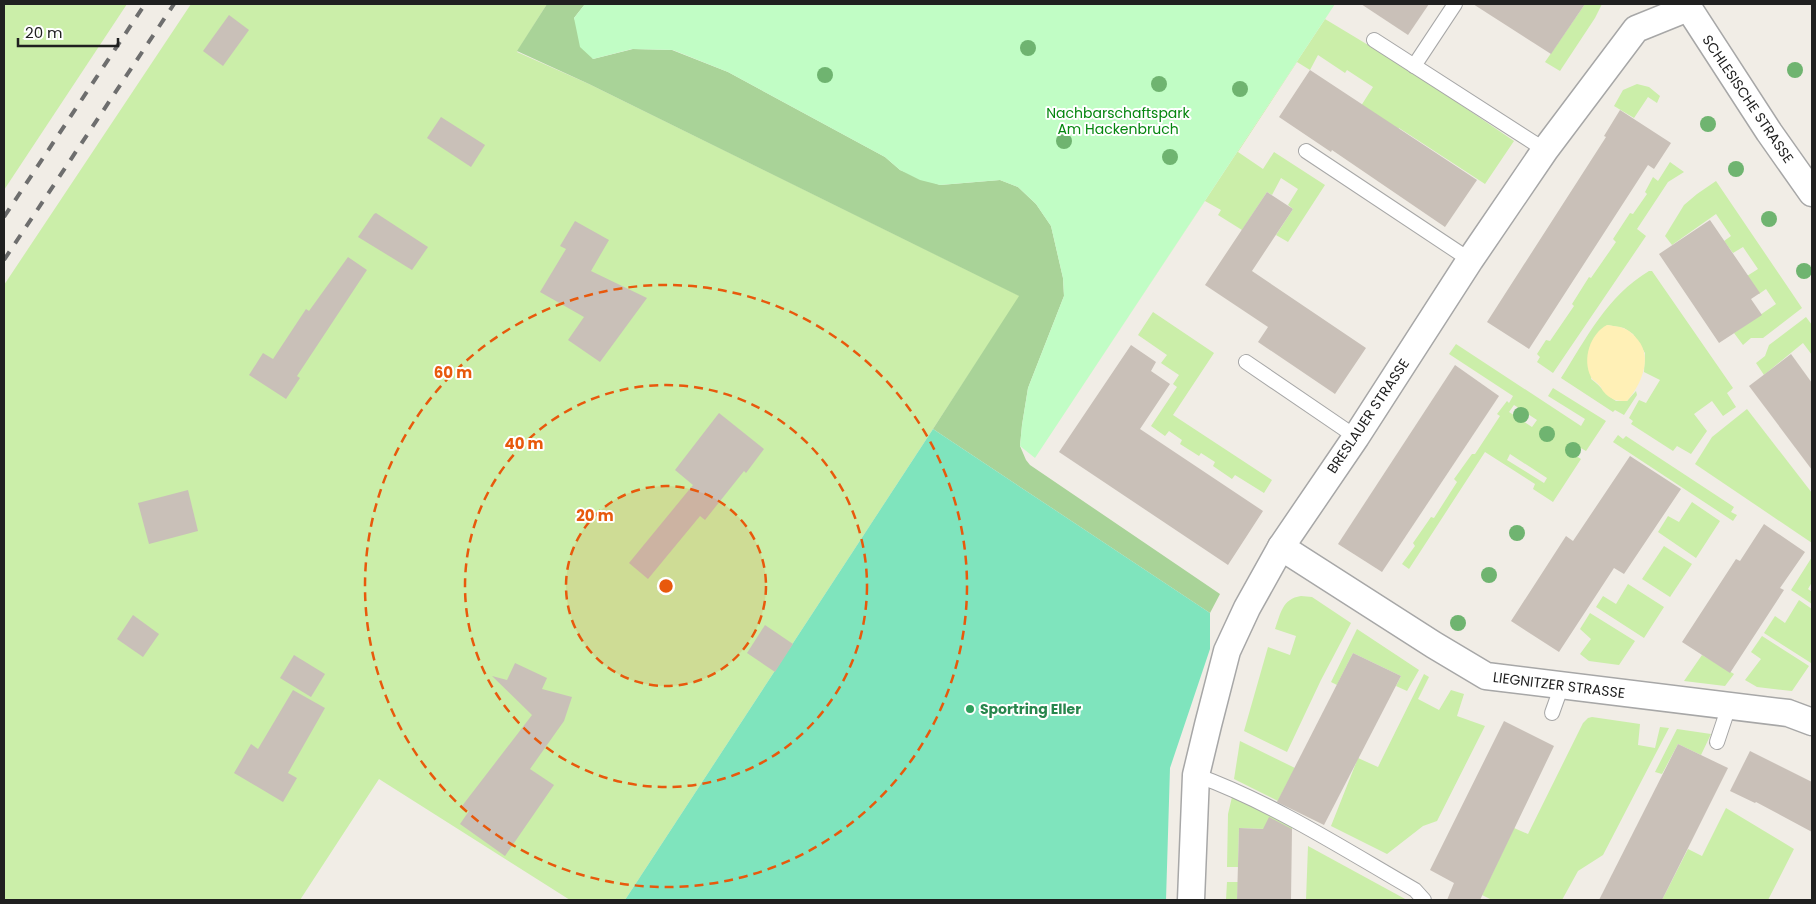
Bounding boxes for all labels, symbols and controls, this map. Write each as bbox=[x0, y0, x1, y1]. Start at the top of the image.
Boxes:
scale bar bbox=[18, 15, 118, 47]
text: 20 m bbox=[25, 22, 63, 43]
street label: SCHLESISCHE STRASSE bbox=[1698, 31, 1798, 167]
park label: Nachbarschaftspark Am Hackenbruch bbox=[1046, 103, 1191, 139]
street label: BRESLAUER STRASSE bbox=[1322, 355, 1414, 477]
text: 60 m bbox=[434, 362, 472, 383]
text: 40 m bbox=[504, 433, 544, 454]
text: 20 m bbox=[576, 505, 614, 526]
centre of rings bbox=[657, 577, 675, 595]
street label: LIEGNITZER STRASSE bbox=[1492, 667, 1626, 703]
place label: Sportring Eller bbox=[980, 699, 1081, 719]
marker: Sportring Eller bbox=[964, 703, 976, 715]

